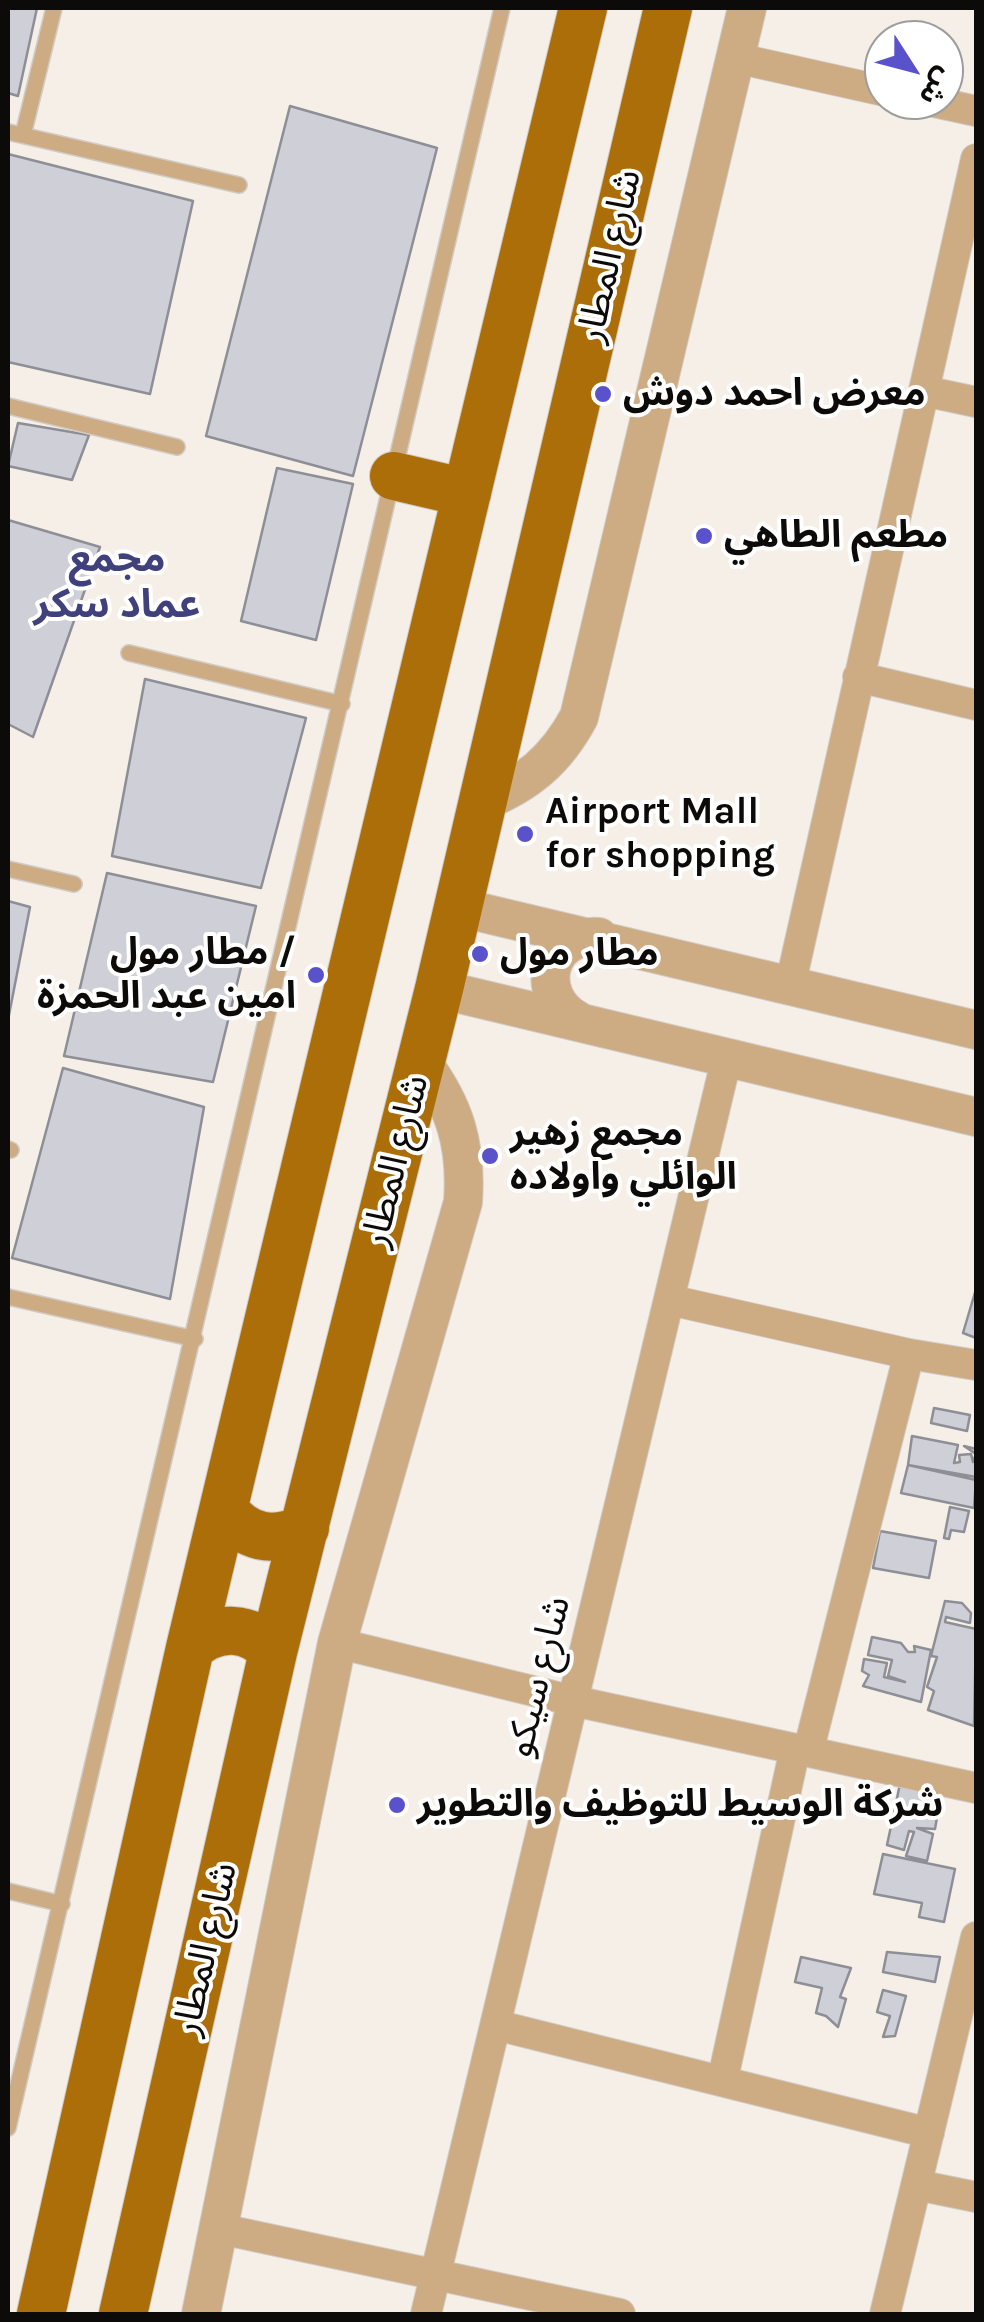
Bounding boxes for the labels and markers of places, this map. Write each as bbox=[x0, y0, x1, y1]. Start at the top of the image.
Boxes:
place label: معرض احمد دوش bbox=[623, 371, 926, 417]
marker: معرض احمد دوش bbox=[592, 383, 614, 405]
place label: مطعم الطاهي bbox=[724, 513, 948, 559]
marker: مطعم الطاهي bbox=[693, 525, 715, 547]
place label: Airport Mall for shopping bbox=[545, 789, 775, 878]
marker: Airport Mall for shopping bbox=[514, 823, 536, 845]
place label: مطار مول / امين عبد الحمزة bbox=[37, 930, 296, 1019]
place label: مطار مول bbox=[500, 931, 658, 977]
marker: مطار مول bbox=[469, 943, 491, 965]
marker: مطار مول / امين عبد الحمزة bbox=[305, 964, 327, 986]
place label: مجمع زهير الوائلي واولاده bbox=[510, 1111, 737, 1200]
marker: مجمع زهير الوائلي واولاده bbox=[479, 1145, 501, 1167]
place label: شركة الوسيط للتوظيف والتطوير bbox=[417, 1782, 943, 1828]
marker: شركة الوسيط للتوظيف والتطوير bbox=[386, 1794, 408, 1816]

